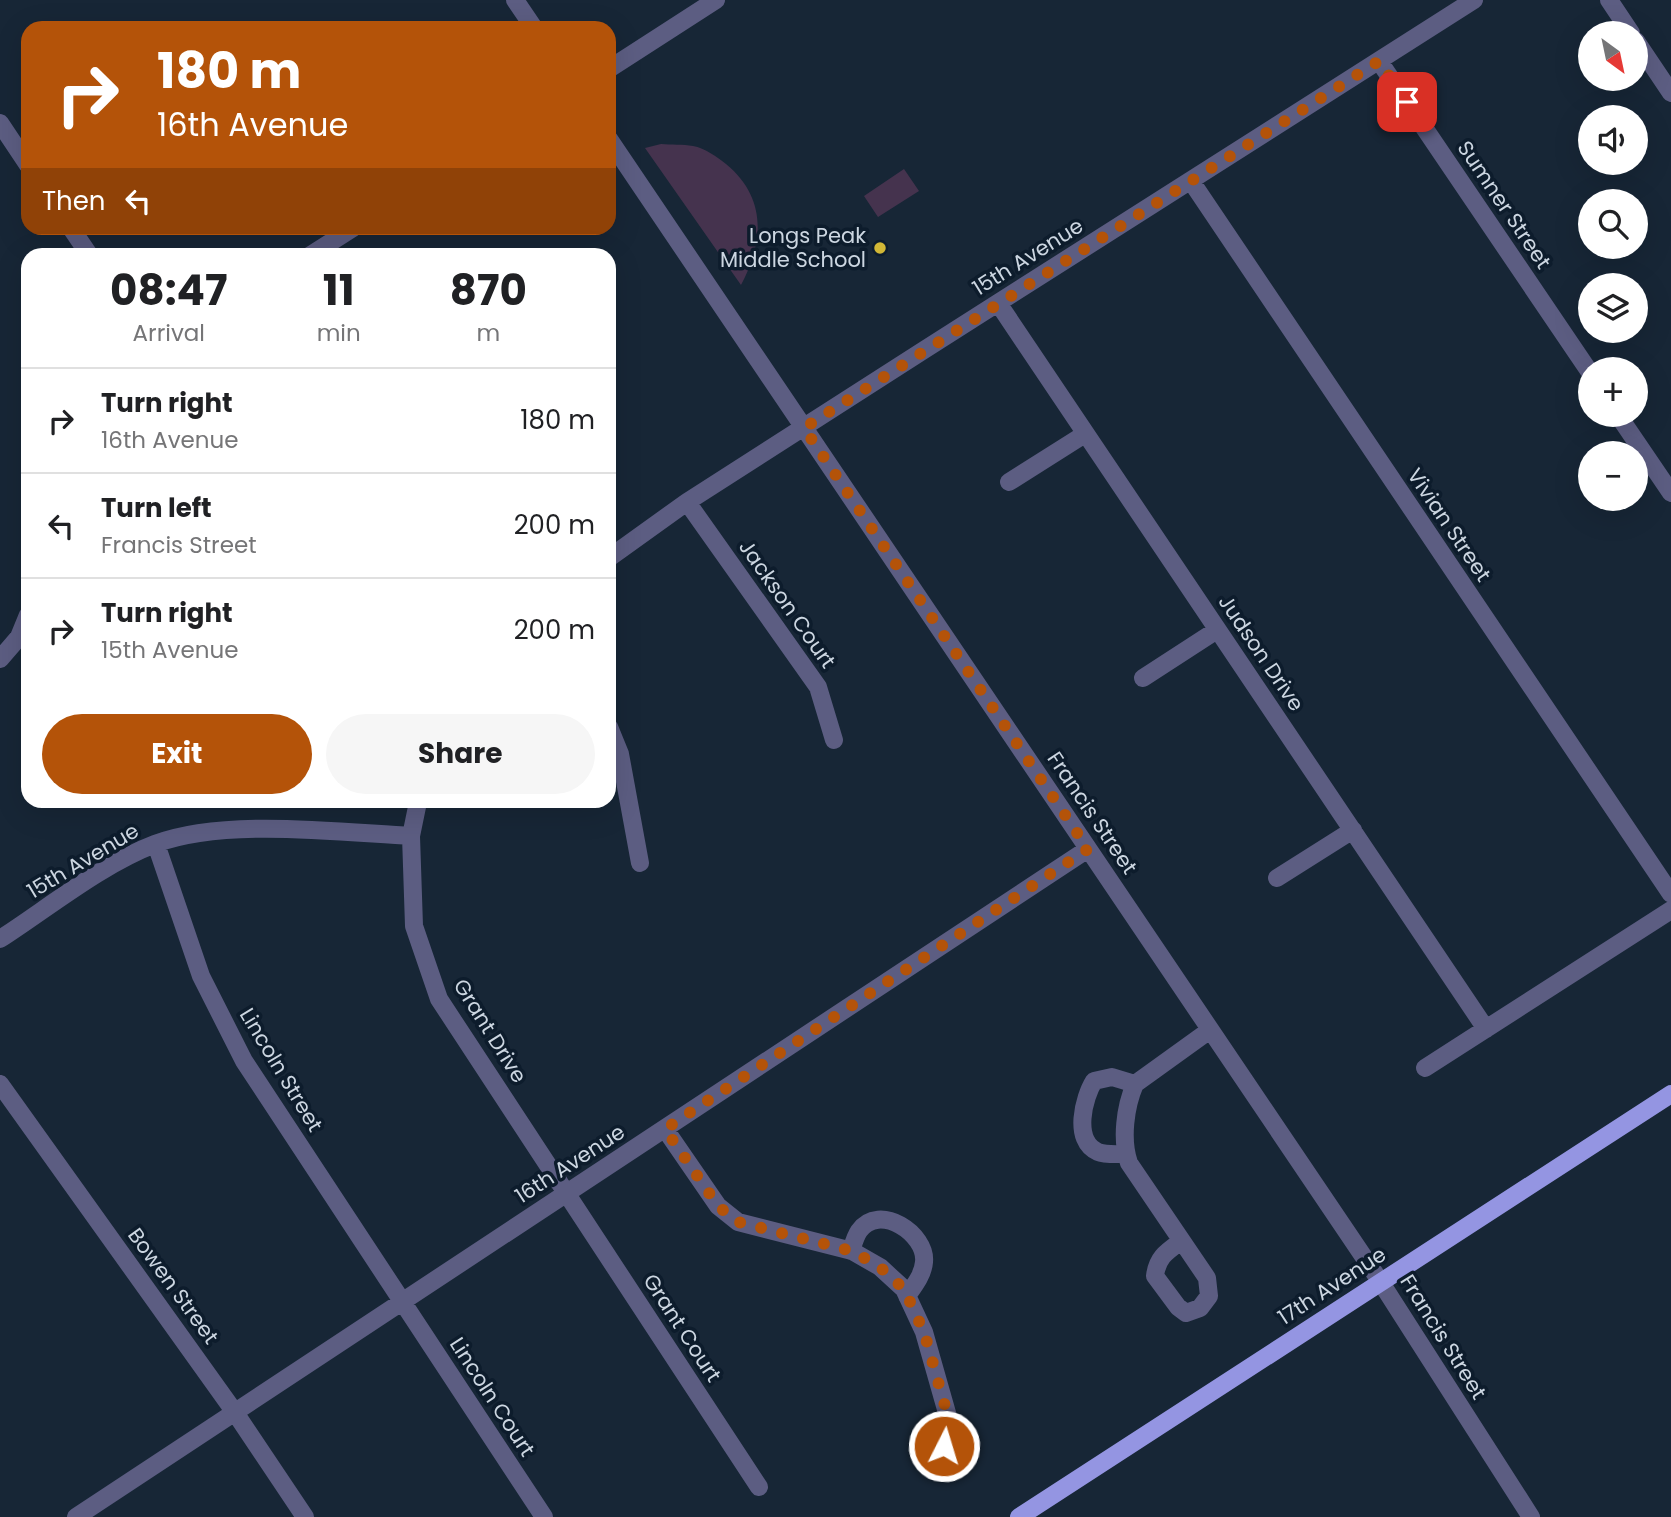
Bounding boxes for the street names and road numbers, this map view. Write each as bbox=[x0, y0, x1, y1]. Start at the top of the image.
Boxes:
street label: Sumner Street bbox=[1451, 135, 1558, 275]
street label: 15th Avenue bbox=[967, 211, 1089, 302]
street label: Vivian Street bbox=[1401, 462, 1498, 587]
street label: Jackson Court bbox=[732, 534, 843, 674]
street label: Judson Drive bbox=[1212, 589, 1311, 717]
street label: Francis Street bbox=[1041, 746, 1144, 880]
street label: 15th Avenue bbox=[22, 816, 144, 905]
street label: Grant Drive bbox=[447, 973, 534, 1088]
street label: Lincoln Street bbox=[233, 1002, 330, 1137]
street label: 16th Avenue bbox=[509, 1117, 630, 1210]
street label: Bowen Street bbox=[121, 1222, 225, 1350]
street label: 17th Avenue bbox=[1272, 1240, 1392, 1331]
street label: Grant Court bbox=[637, 1268, 728, 1387]
street label: Francis Street bbox=[1393, 1269, 1493, 1405]
street label: Lincoln Court bbox=[443, 1332, 542, 1462]

